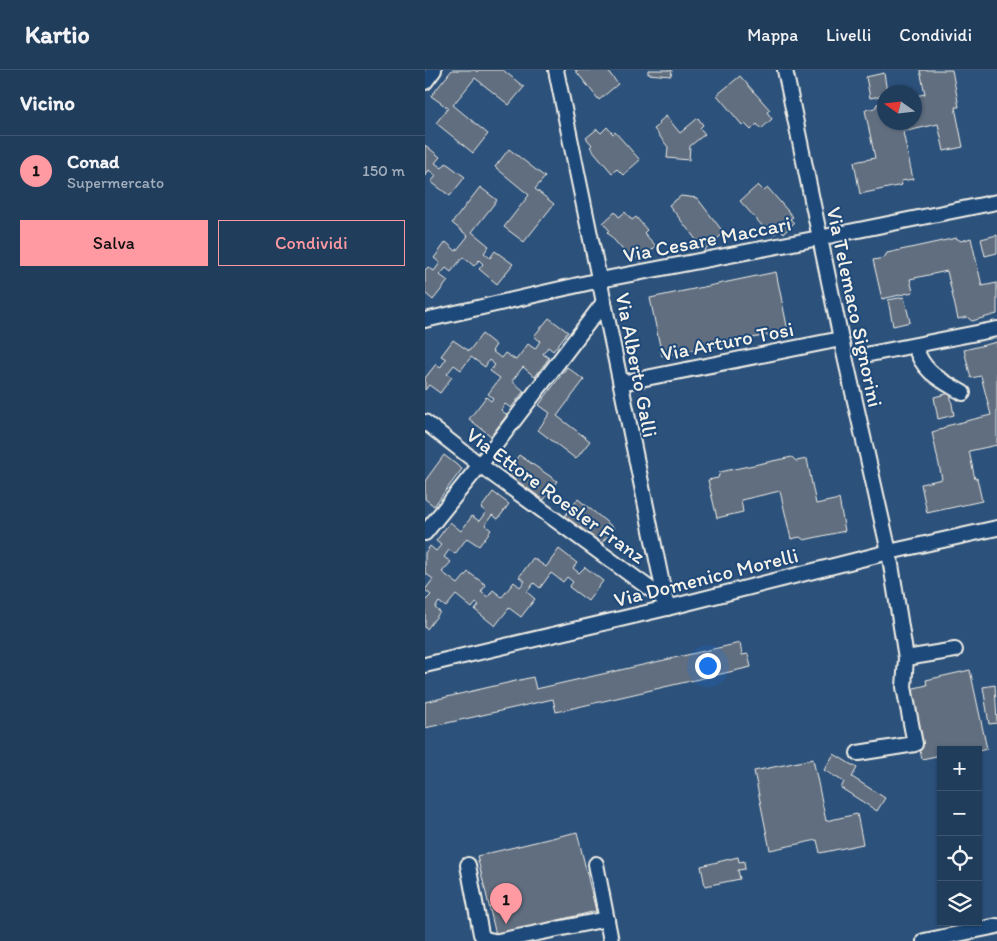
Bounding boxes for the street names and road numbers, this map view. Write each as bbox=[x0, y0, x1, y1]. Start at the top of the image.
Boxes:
street label: Via Telemaco Signorini bbox=[822, 205, 888, 409]
street label: Via Cesare Maccari bbox=[621, 210, 793, 268]
street label: Via Alberto Galli bbox=[611, 290, 663, 440]
street label: Via Arturo Tosi bbox=[658, 316, 796, 366]
street label: Via Ettore Roesler Franz bbox=[461, 422, 651, 569]
street label: Via Domenico Morelli bbox=[611, 542, 801, 612]

